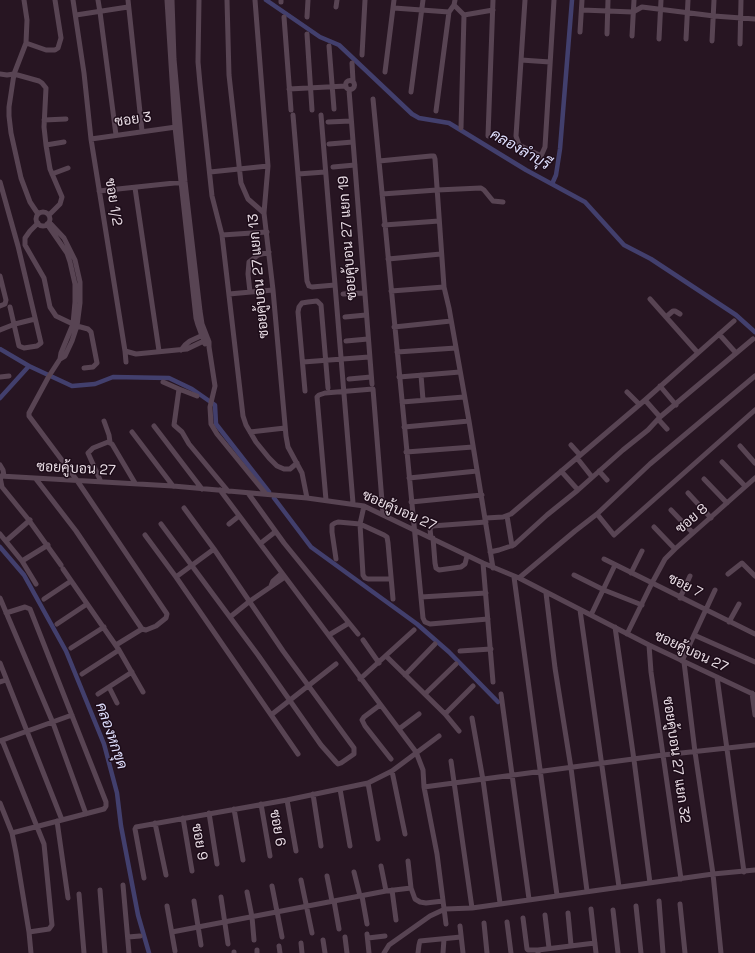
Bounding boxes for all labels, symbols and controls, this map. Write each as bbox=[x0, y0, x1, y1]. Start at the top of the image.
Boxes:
street label: ซอย 3 bbox=[114, 109, 152, 131]
water label: คลองลำบุรี bbox=[487, 126, 553, 174]
street label: ซอยคู้บอน 27 แยก 19 bbox=[335, 175, 361, 301]
street label: ซอย 1/2 bbox=[101, 177, 125, 227]
street label: ซอยคู้บอน 27 แยก 13 bbox=[245, 213, 273, 339]
street label: ซอยคู้บอน 27 bbox=[36, 459, 116, 479]
street label: ซอยคู้บอน 27 bbox=[359, 487, 439, 535]
street label: ซอย 8 bbox=[672, 500, 712, 538]
street label: ซอย 7 bbox=[665, 570, 705, 602]
street label: ซอยคู้บอน 27 bbox=[652, 628, 730, 676]
street label: ซอยคู้บอน 27 แยก 32 bbox=[659, 696, 693, 824]
water label: คลองหกขุด bbox=[91, 700, 131, 772]
street label: ซอย 6 bbox=[266, 808, 288, 848]
street label: ซอย 9 bbox=[188, 822, 210, 862]

